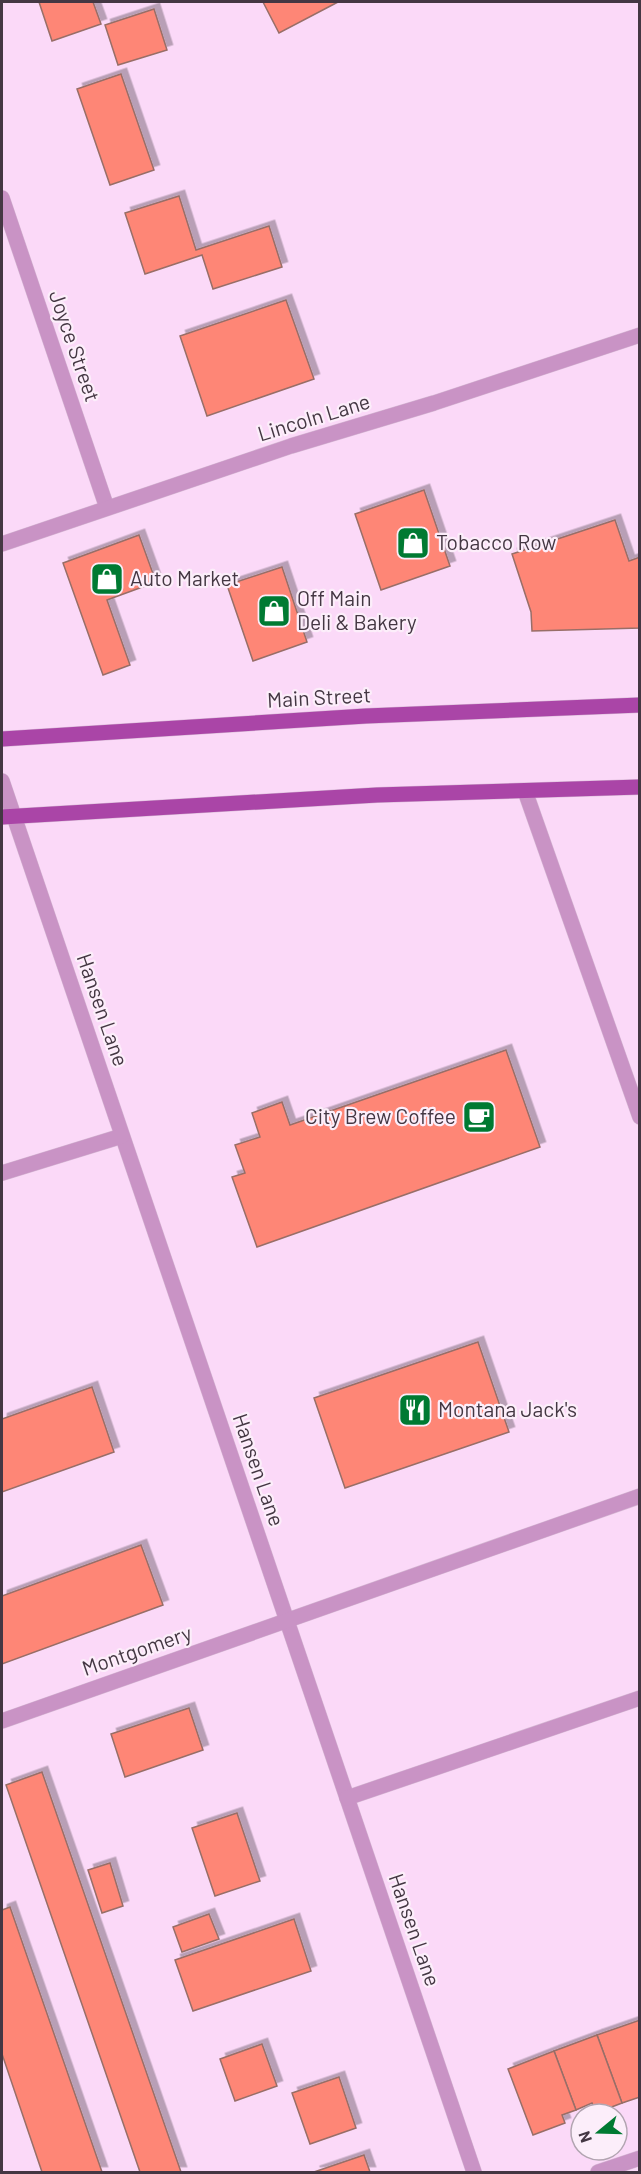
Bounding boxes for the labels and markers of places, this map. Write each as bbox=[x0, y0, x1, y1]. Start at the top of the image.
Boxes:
shop icon: Tobacco Row bbox=[395, 525, 431, 561]
place label: Tobacco Row bbox=[436, 529, 556, 554]
shop icon: Auto Market bbox=[89, 561, 125, 597]
place label: Auto Market bbox=[130, 565, 239, 590]
place label: Off Main Deli & Bakery bbox=[297, 585, 417, 634]
shop icon: Off Main Deli & Bakery bbox=[256, 593, 292, 629]
cafe icon: City Brew Coffee bbox=[461, 1099, 497, 1135]
place label: City Brew Coffee bbox=[305, 1103, 456, 1128]
restaurant icon: Montana Jack's bbox=[397, 1392, 433, 1428]
place label: Montana Jack's bbox=[438, 1396, 577, 1421]

